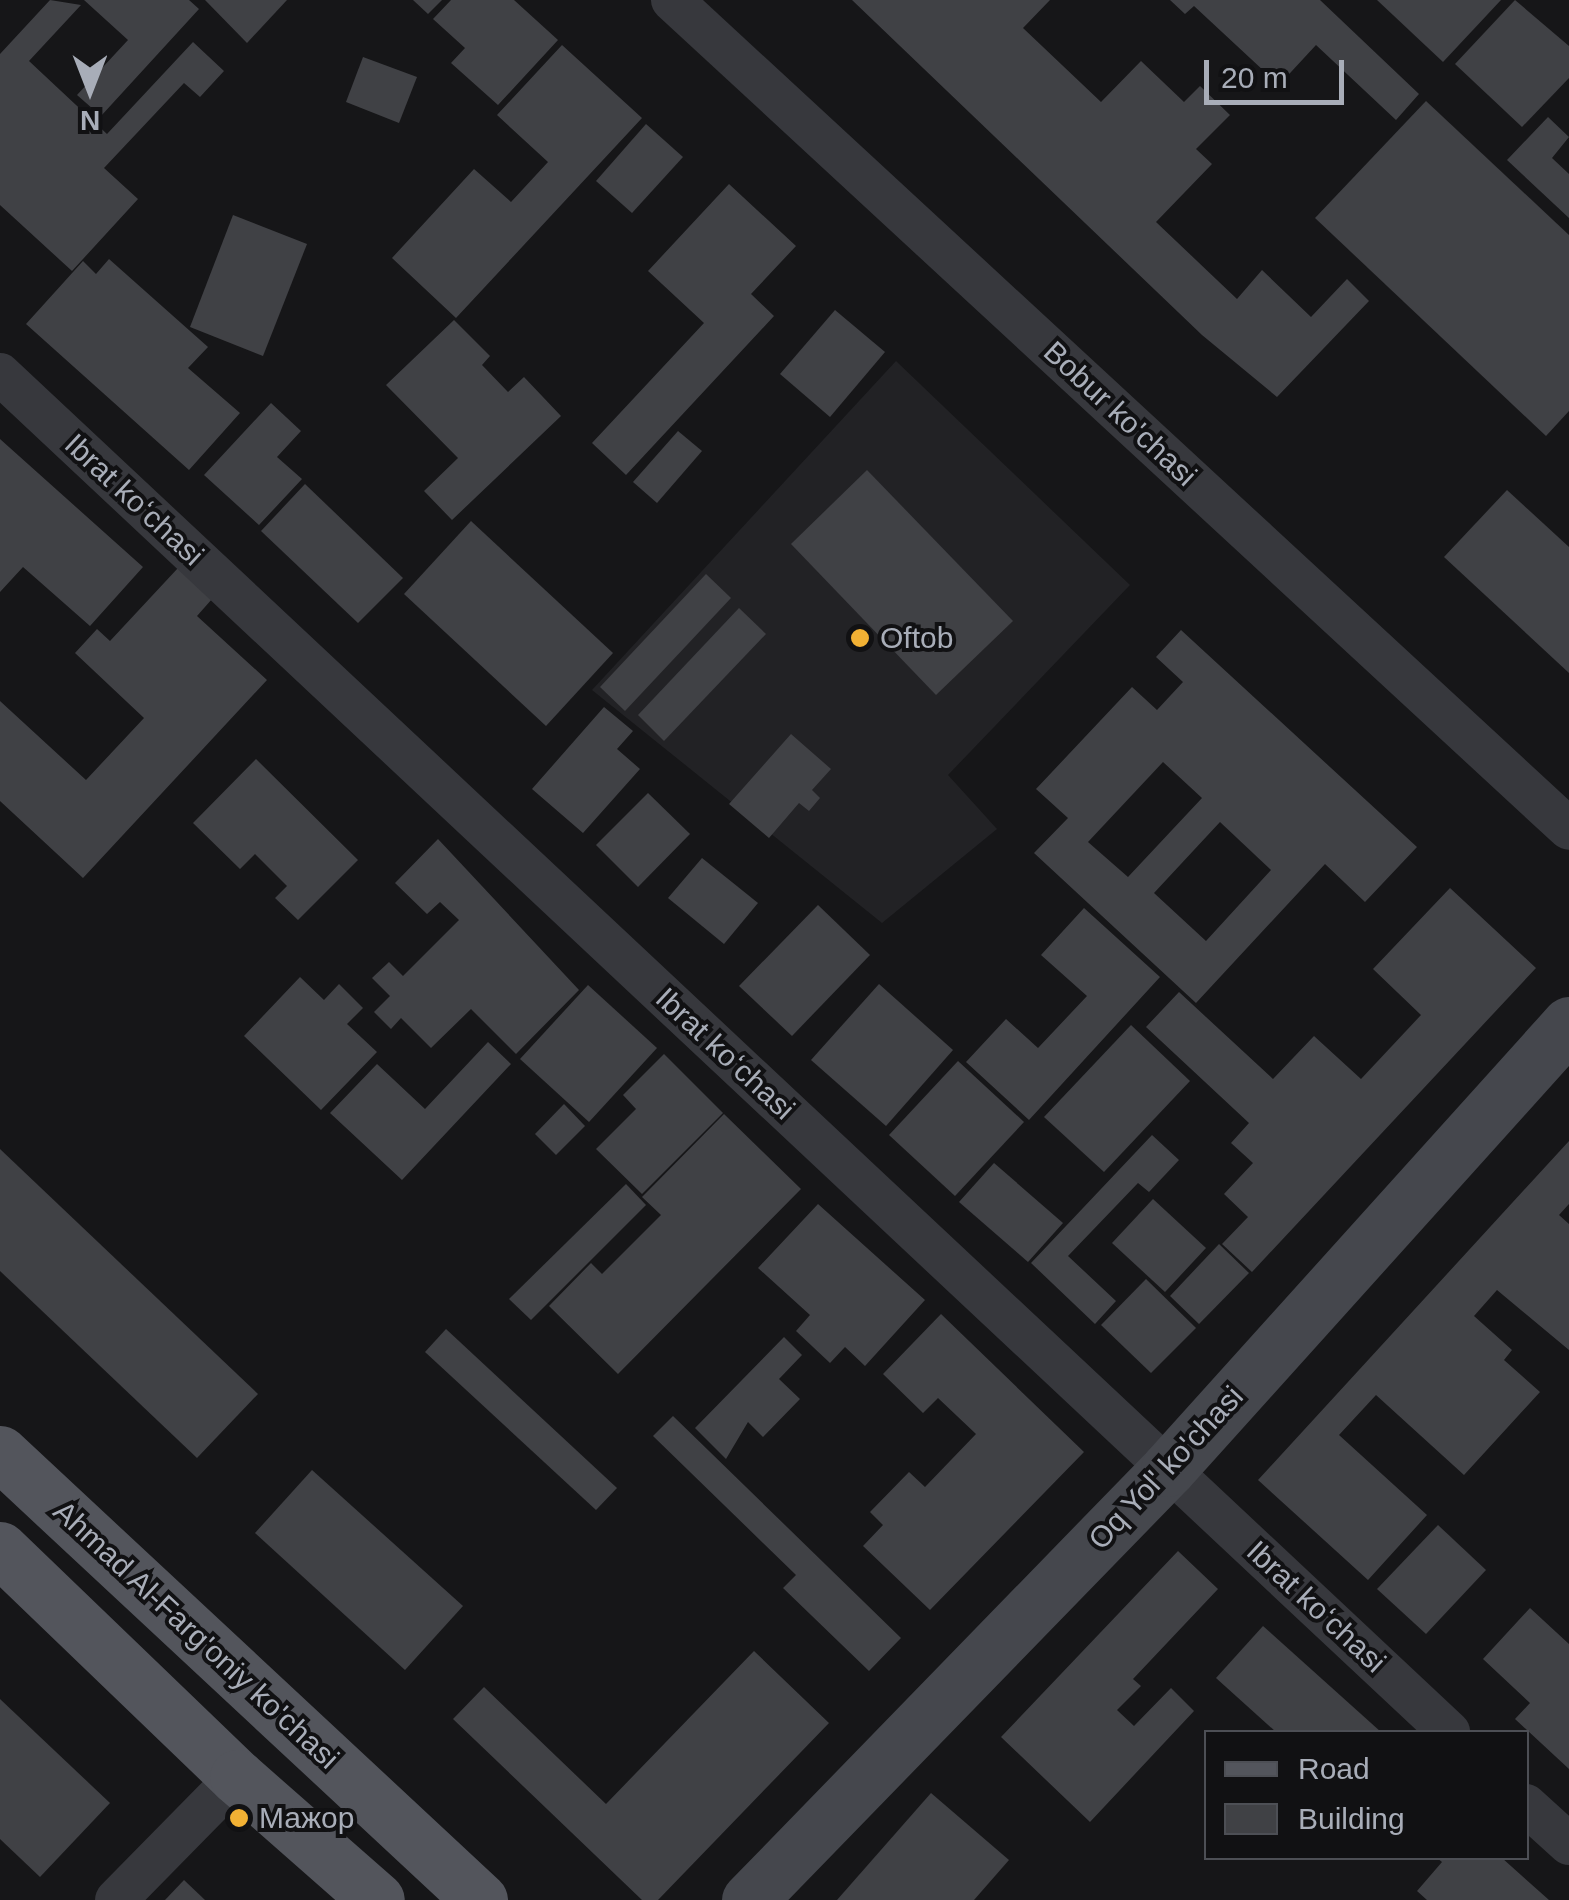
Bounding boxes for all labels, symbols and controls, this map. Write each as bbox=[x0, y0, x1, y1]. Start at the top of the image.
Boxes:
north arrow bbox=[40, 40, 140, 140]
scale bar bbox=[1209, 40, 1349, 102]
text: 20 m bbox=[1221, 61, 1288, 94]
text: N bbox=[80, 105, 100, 136]
street label: Bobur ko'chasi bbox=[1036, 334, 1204, 494]
street label: Ibrat koʻchasi bbox=[57, 427, 211, 573]
place label: Oftob bbox=[880, 620, 953, 656]
marker: Oftob bbox=[849, 627, 871, 649]
street label: Ibrat koʻchasi bbox=[648, 981, 802, 1127]
street label: Oq Yol' ko'chasi bbox=[1081, 1379, 1251, 1557]
street label: Ahmad Al-Farg'oniy ko'chasi bbox=[45, 1493, 347, 1777]
street label: Ibrat koʻchasi bbox=[1239, 1534, 1393, 1680]
legend bbox=[1204, 1730, 1529, 1860]
text: Road bbox=[1298, 1752, 1370, 1785]
place label: Мажор bbox=[259, 1800, 354, 1836]
text: Building bbox=[1298, 1802, 1405, 1835]
marker: Мажор bbox=[228, 1807, 250, 1829]

